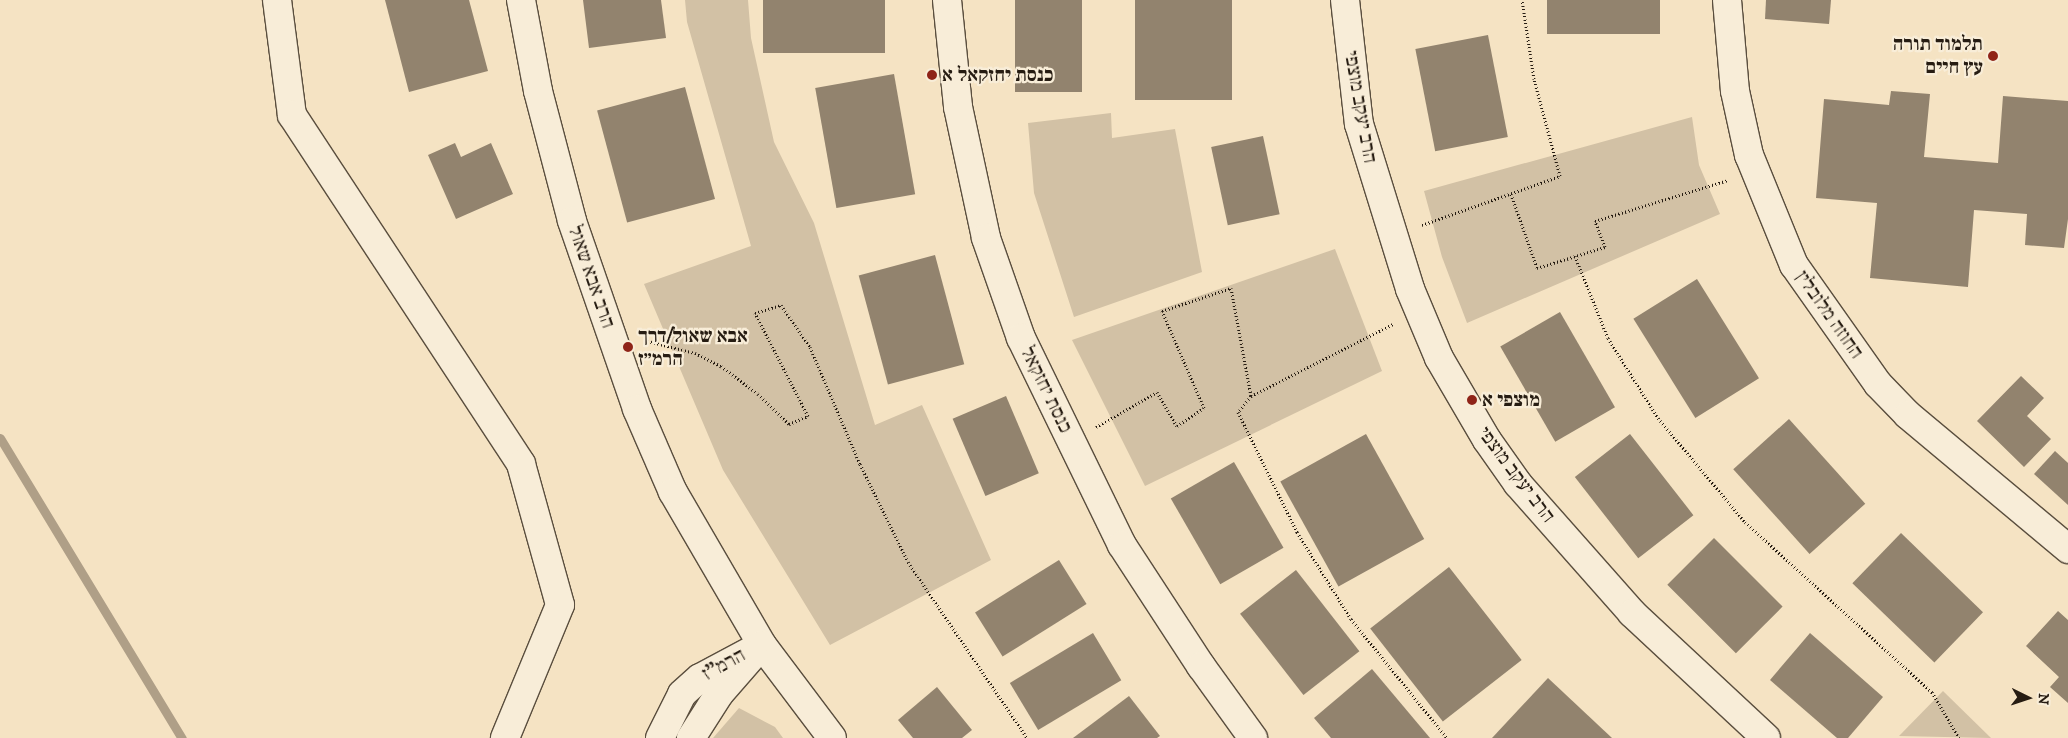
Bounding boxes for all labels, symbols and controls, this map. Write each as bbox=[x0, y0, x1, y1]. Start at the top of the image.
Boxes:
place label: תלמוד תורה עץ חיים bbox=[1893, 32, 1983, 79]
street label: הרב יעקב מוצפי bbox=[1338, 49, 1382, 165]
marker: תלמוד תורה עץ חיים bbox=[1987, 50, 1999, 62]
place label: כנסת יחזקאל א bbox=[942, 63, 1053, 87]
marker: כנסת יחזקאל א bbox=[926, 69, 938, 81]
street label: הרב אבא שאול bbox=[562, 222, 620, 332]
street label: החוזה מלובלין bbox=[1790, 266, 1868, 364]
place label: אבא שאול/דרך הרמ״ז bbox=[638, 324, 748, 371]
marker: אבא שאול/דרך הרמ״ז bbox=[622, 341, 634, 353]
street label: כנסת יחזקאל bbox=[1015, 343, 1077, 437]
place label: מוצפי א bbox=[1482, 388, 1540, 412]
marker: מוצפי א bbox=[1466, 394, 1478, 406]
street label: הרב יעקב מוצפי bbox=[1472, 422, 1560, 528]
street label: הרמ"ז bbox=[698, 643, 750, 687]
north arrow bbox=[2003, 673, 2053, 723]
text: N bbox=[2034, 693, 2052, 705]

